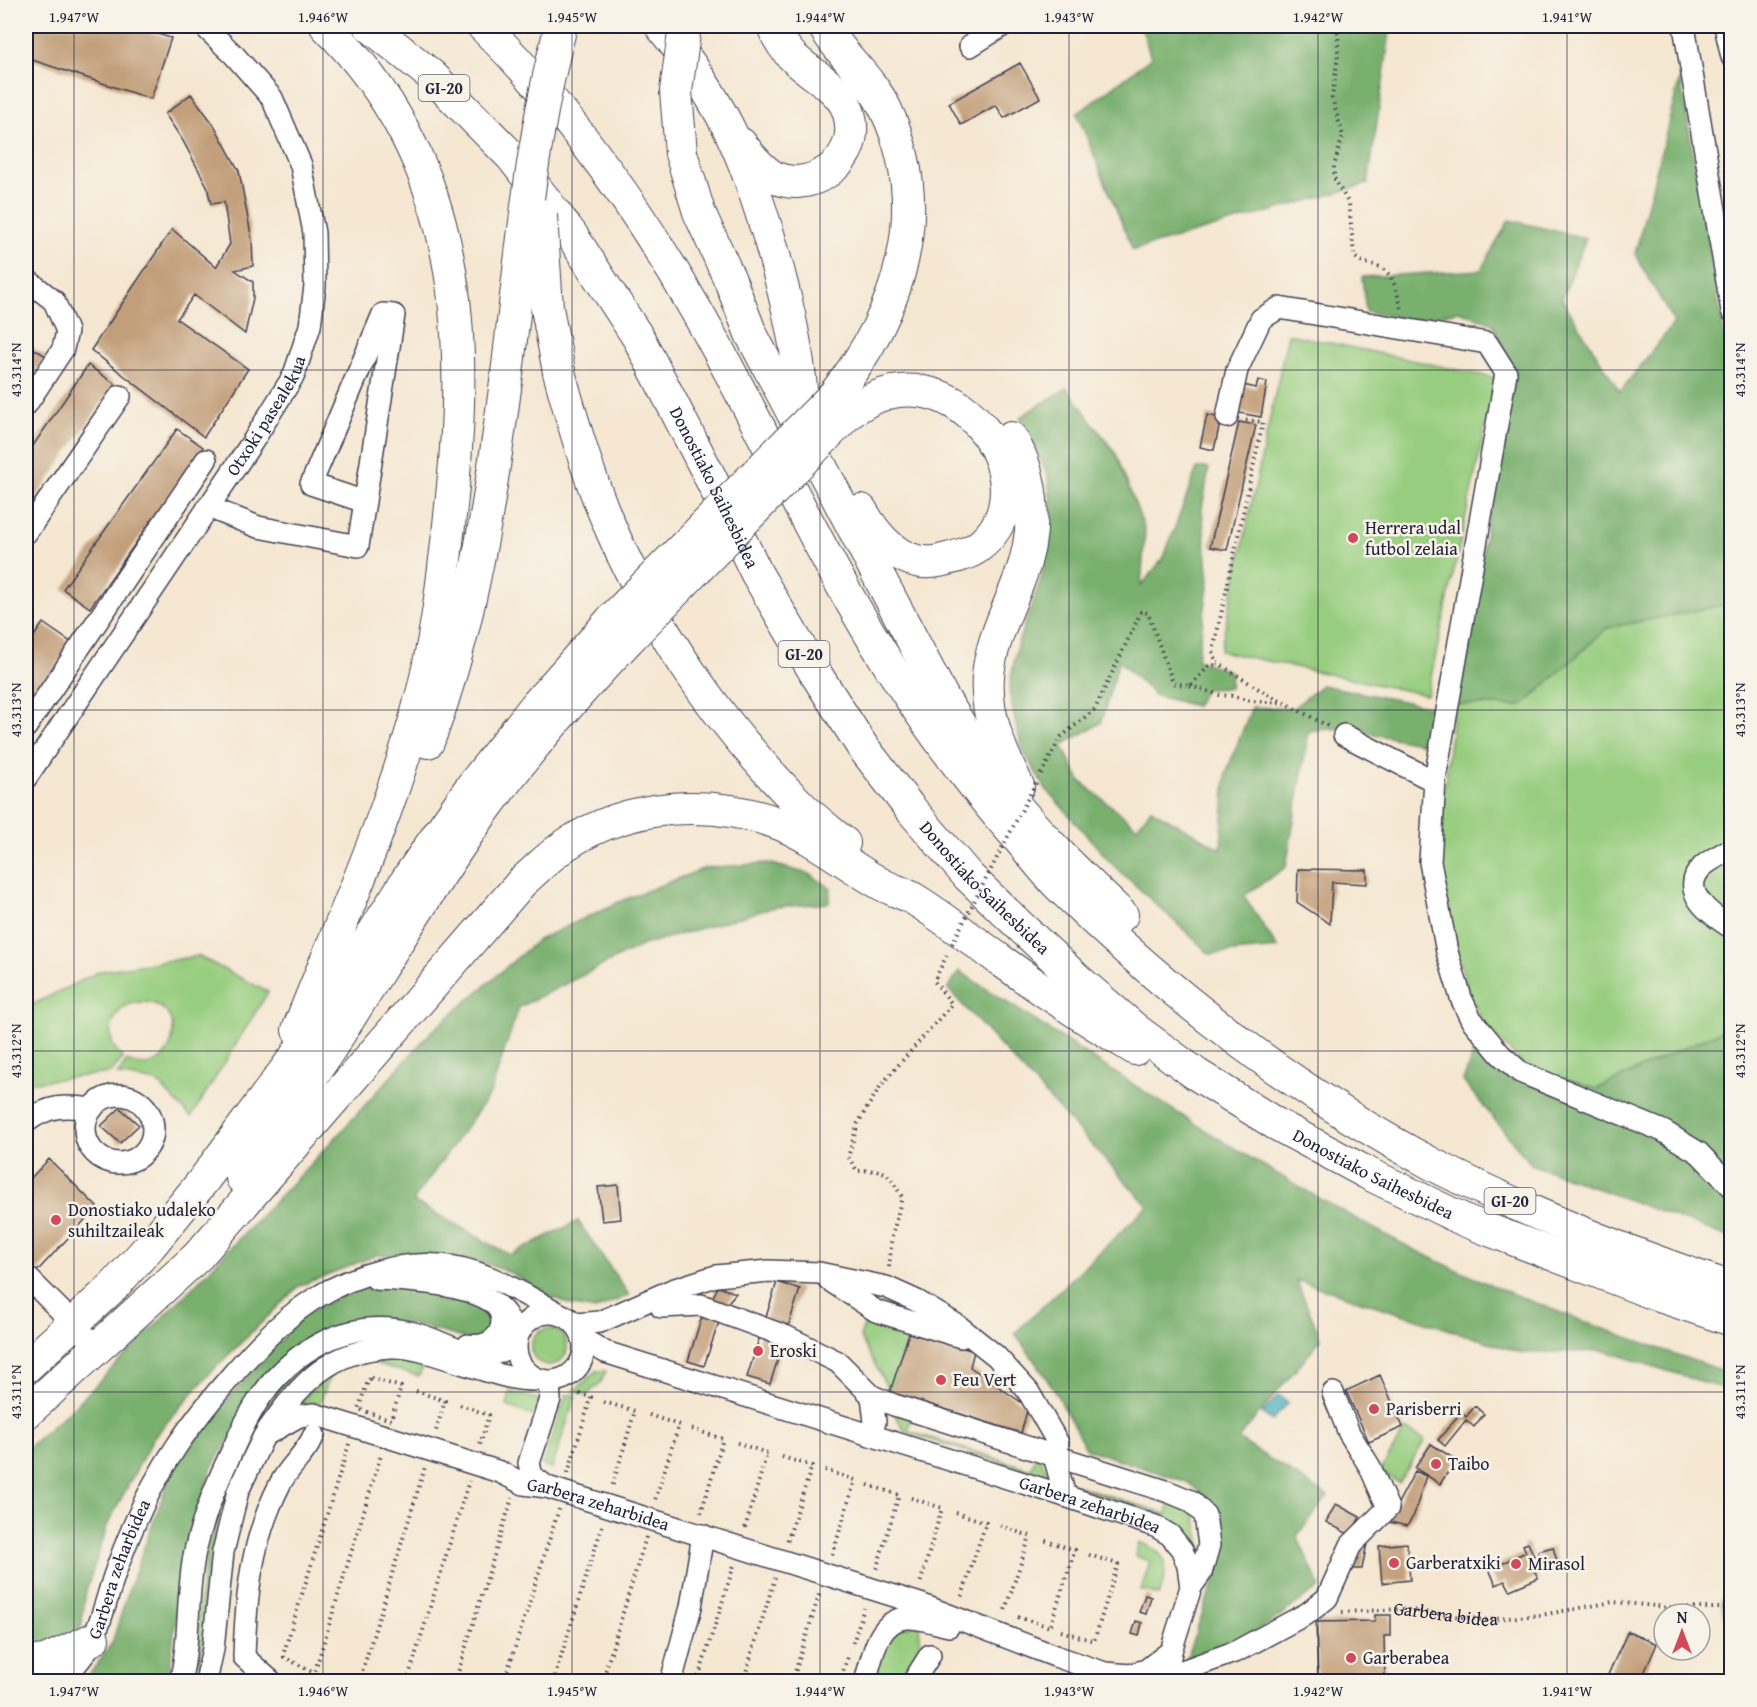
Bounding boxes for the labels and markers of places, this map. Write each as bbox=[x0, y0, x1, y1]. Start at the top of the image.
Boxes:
place label: Herrera udal futbol zelaia bbox=[1365, 514, 1461, 562]
marker: Herrera udal futbol zelaia bbox=[1346, 531, 1360, 545]
place label: Donostiako udaleko suhiltzaileak bbox=[68, 1196, 216, 1244]
marker: Donostiako udaleko suhiltzaileak bbox=[49, 1213, 63, 1227]
place label: Eroski bbox=[770, 1337, 817, 1364]
marker: Eroski bbox=[751, 1344, 765, 1358]
place label: Feu Vert bbox=[953, 1366, 1017, 1393]
marker: Feu Vert bbox=[934, 1373, 948, 1387]
place label: Parisberri bbox=[1386, 1395, 1461, 1422]
marker: Parisberri bbox=[1367, 1402, 1381, 1416]
place label: Taibo bbox=[1448, 1450, 1489, 1477]
marker: Taibo bbox=[1429, 1457, 1443, 1471]
place label: Garberatxiki bbox=[1406, 1549, 1501, 1576]
place label: Mirasol bbox=[1528, 1550, 1585, 1577]
marker: Garberatxiki bbox=[1387, 1556, 1401, 1570]
marker: Mirasol bbox=[1509, 1557, 1523, 1571]
place label: Garberabea bbox=[1363, 1644, 1450, 1671]
marker: Garberabea bbox=[1344, 1651, 1358, 1665]

